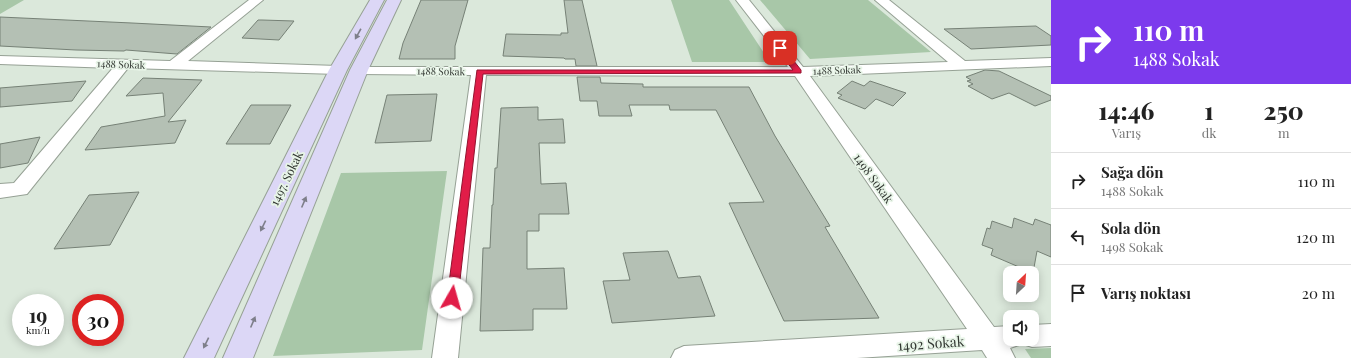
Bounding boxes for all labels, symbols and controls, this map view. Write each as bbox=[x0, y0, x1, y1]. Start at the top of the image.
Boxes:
text: 110 m bbox=[1133, 11, 1204, 48]
icon: right bbox=[1067, 16, 1119, 68]
one-way arrow bbox=[355, 28, 361, 40]
pin bbox=[763, 31, 797, 65]
icon: arrive bbox=[769, 37, 791, 59]
text: 1488 Sokak bbox=[1133, 47, 1220, 71]
street label: 1488 Sokak bbox=[97, 56, 146, 72]
street label: 1488 Sokak bbox=[813, 62, 862, 78]
street label: 1488 Sokak bbox=[417, 64, 466, 78]
text: 14:46 bbox=[1098, 94, 1154, 126]
text: 1 bbox=[1204, 94, 1214, 126]
text: 250 bbox=[1264, 94, 1304, 126]
text: Varış bbox=[1112, 124, 1141, 141]
text: dk bbox=[1202, 124, 1216, 141]
text: m bbox=[1278, 124, 1289, 141]
street label: 1497. Sokak bbox=[266, 148, 306, 208]
street label: 1498 Sokak bbox=[851, 150, 898, 206]
text: Sağa dön bbox=[1101, 162, 1164, 182]
icon: right bbox=[1067, 170, 1089, 192]
text: 110 m bbox=[1298, 171, 1335, 191]
text: 1488 Sokak bbox=[1101, 182, 1164, 199]
one-way arrow bbox=[301, 196, 307, 208]
text: Sola dön bbox=[1101, 218, 1161, 238]
one-way arrow bbox=[260, 220, 266, 232]
icon: left bbox=[1067, 226, 1089, 248]
text: 120 m bbox=[1296, 227, 1335, 247]
text: 1498 Sokak bbox=[1101, 238, 1164, 255]
north arrow bbox=[1003, 266, 1039, 302]
map controls bbox=[1003, 266, 1039, 346]
position arrow bbox=[431, 277, 473, 319]
icon: arrive bbox=[1067, 282, 1089, 304]
text: Varış noktası bbox=[1101, 283, 1191, 303]
text: 20 m bbox=[1302, 283, 1335, 303]
speed limit sign: 30 bbox=[72, 294, 124, 346]
text: 19 bbox=[29, 301, 47, 328]
button: sound bbox=[1003, 310, 1039, 346]
one-way arrow bbox=[250, 317, 256, 328]
text: km/h bbox=[26, 323, 50, 337]
street label: 1492 Sokak bbox=[897, 331, 965, 355]
one-way arrow bbox=[203, 337, 209, 349]

